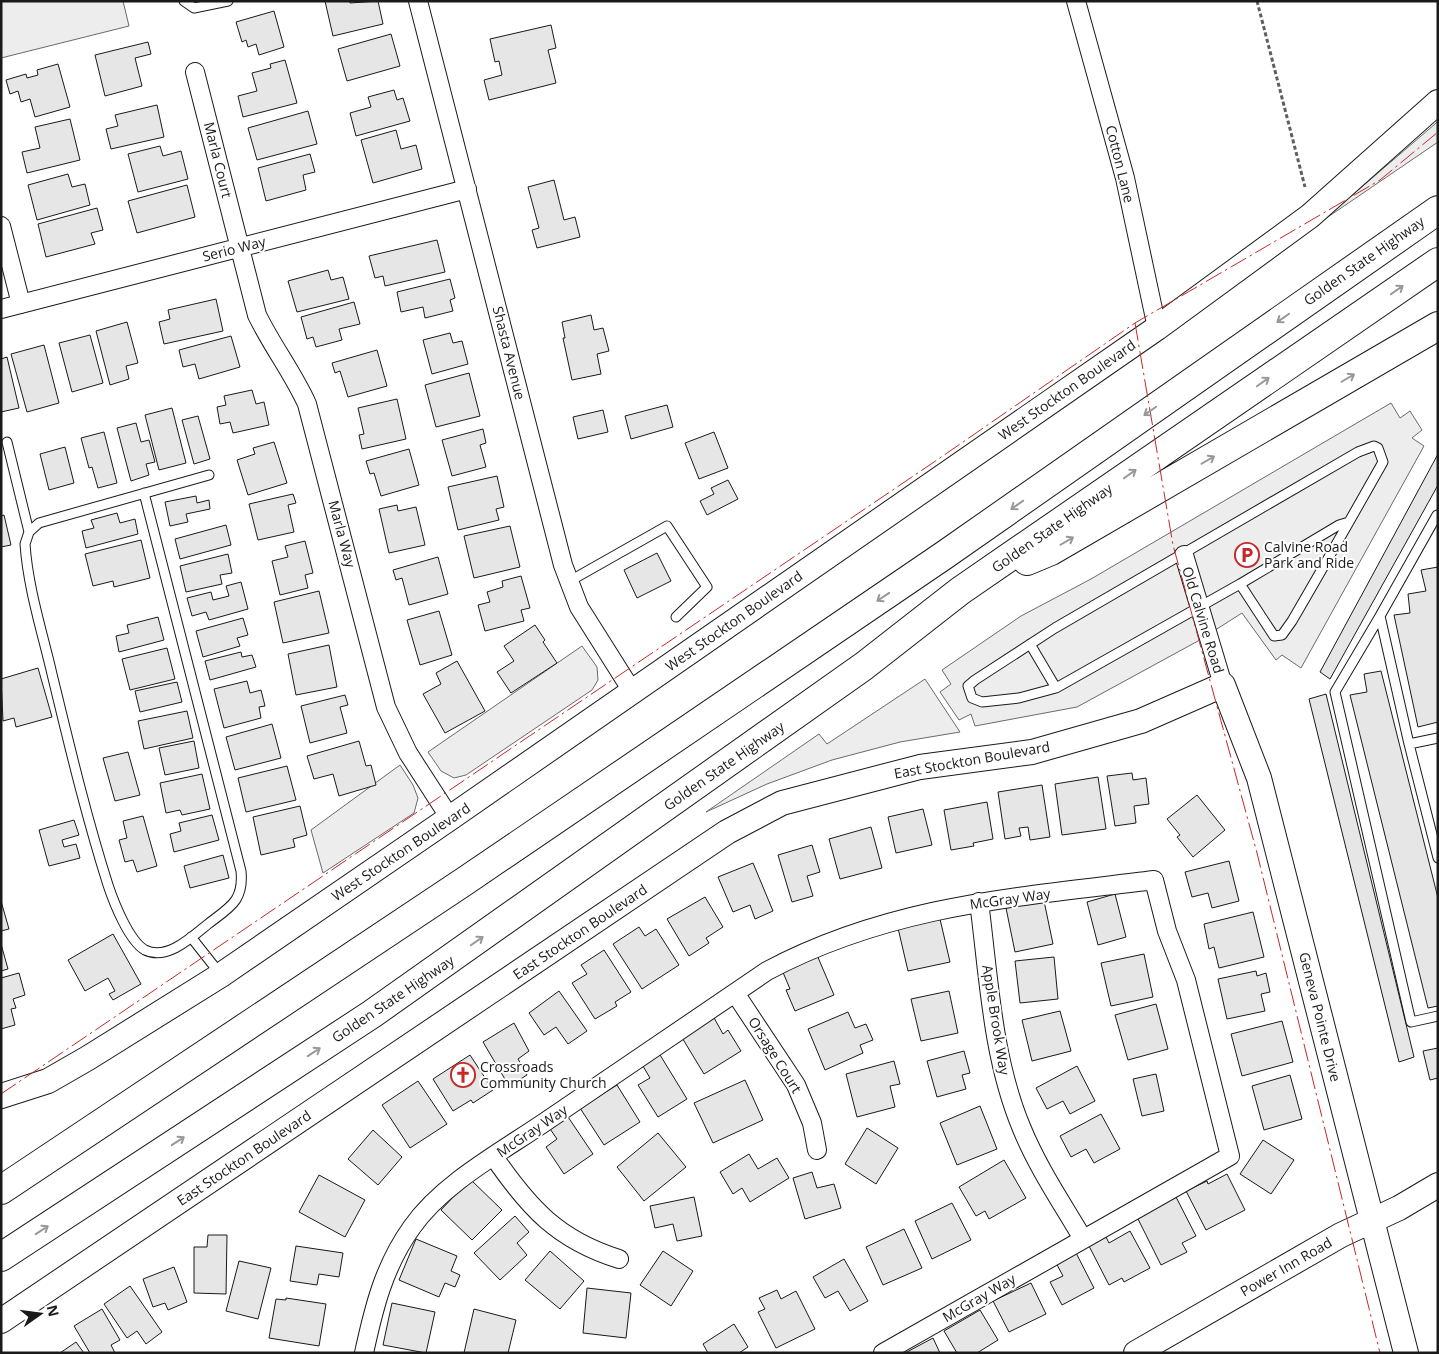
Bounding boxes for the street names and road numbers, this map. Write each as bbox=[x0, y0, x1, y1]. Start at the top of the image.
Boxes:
street label: Marla Court bbox=[200, 120, 237, 200]
street label: Cotton Lane bbox=[1102, 123, 1139, 205]
street label: Golden State Highway bbox=[1300, 211, 1429, 309]
street label: Serio Way bbox=[200, 231, 268, 266]
street label: Shasta Avenue bbox=[489, 304, 530, 402]
street label: West Stockton Boulevard bbox=[994, 335, 1139, 444]
street label: Golden State Highway bbox=[988, 478, 1117, 576]
street label: Marla Way bbox=[324, 498, 361, 570]
street label: Old Calvine Road bbox=[1178, 564, 1229, 676]
street label: West Stockton Boulevard bbox=[661, 566, 806, 675]
street label: Golden State Highway bbox=[660, 716, 789, 814]
street label: East Stockton Boulevard bbox=[892, 736, 1051, 783]
street label: West Stockton Boulevard bbox=[328, 798, 474, 905]
street label: East Stockton Boulevard bbox=[509, 879, 651, 984]
street label: McGray Way bbox=[968, 883, 1053, 914]
street label: Golden State Highway bbox=[328, 950, 458, 1047]
street label: Geneva Pointe Drive bbox=[1295, 950, 1346, 1084]
street label: Apple Brook Way bbox=[978, 963, 1015, 1077]
street label: Orsage Court bbox=[744, 1013, 806, 1097]
street label: McGray Way bbox=[493, 1099, 572, 1161]
street label: East Stockton Boulevard bbox=[173, 1105, 315, 1210]
street label: Power Inn Road bbox=[1236, 1233, 1335, 1301]
street label: McGray Way bbox=[939, 1269, 1020, 1326]

